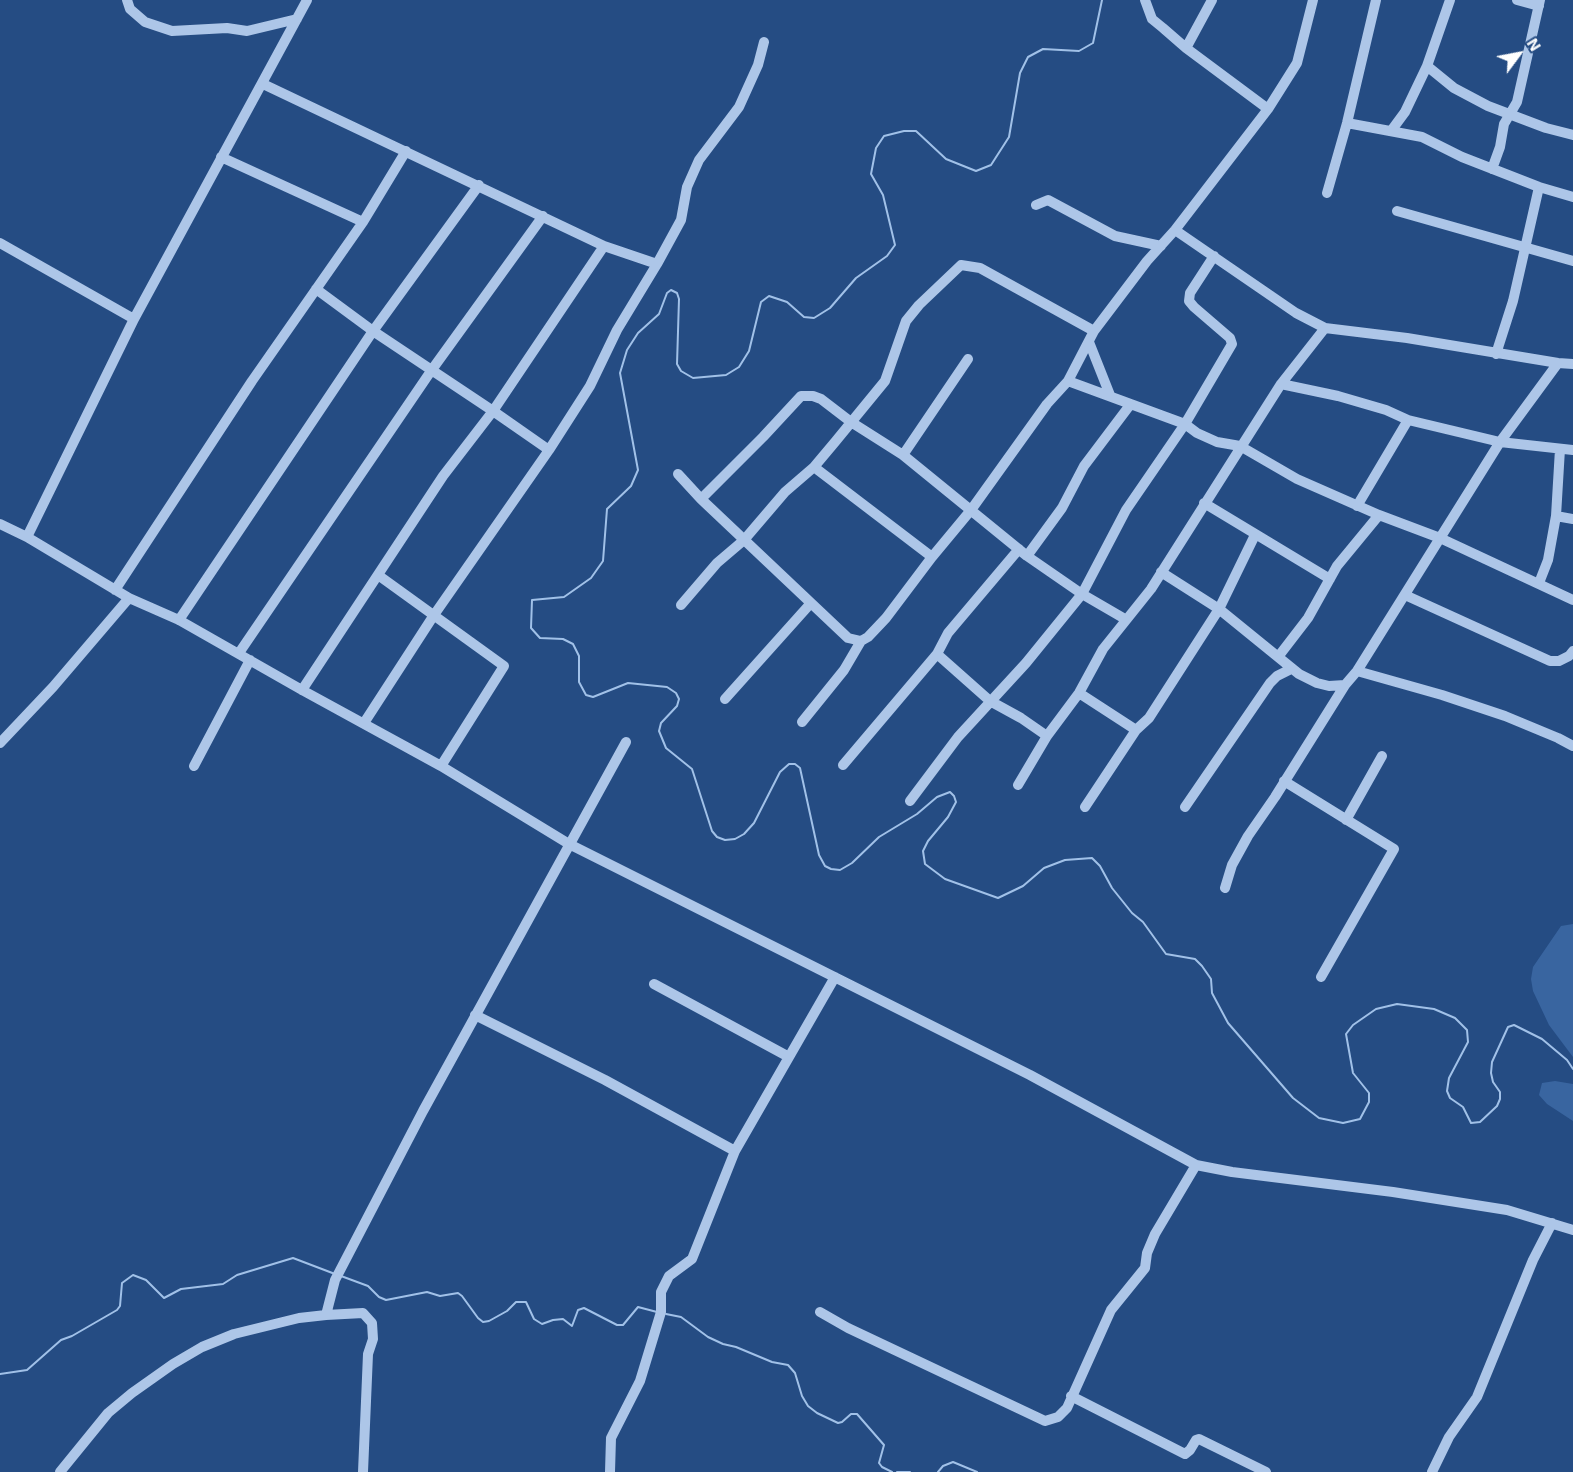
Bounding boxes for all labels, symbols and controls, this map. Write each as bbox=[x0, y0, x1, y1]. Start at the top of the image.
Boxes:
north arrow bbox=[1489, 24, 1549, 84]
text: N bbox=[1524, 34, 1546, 54]

